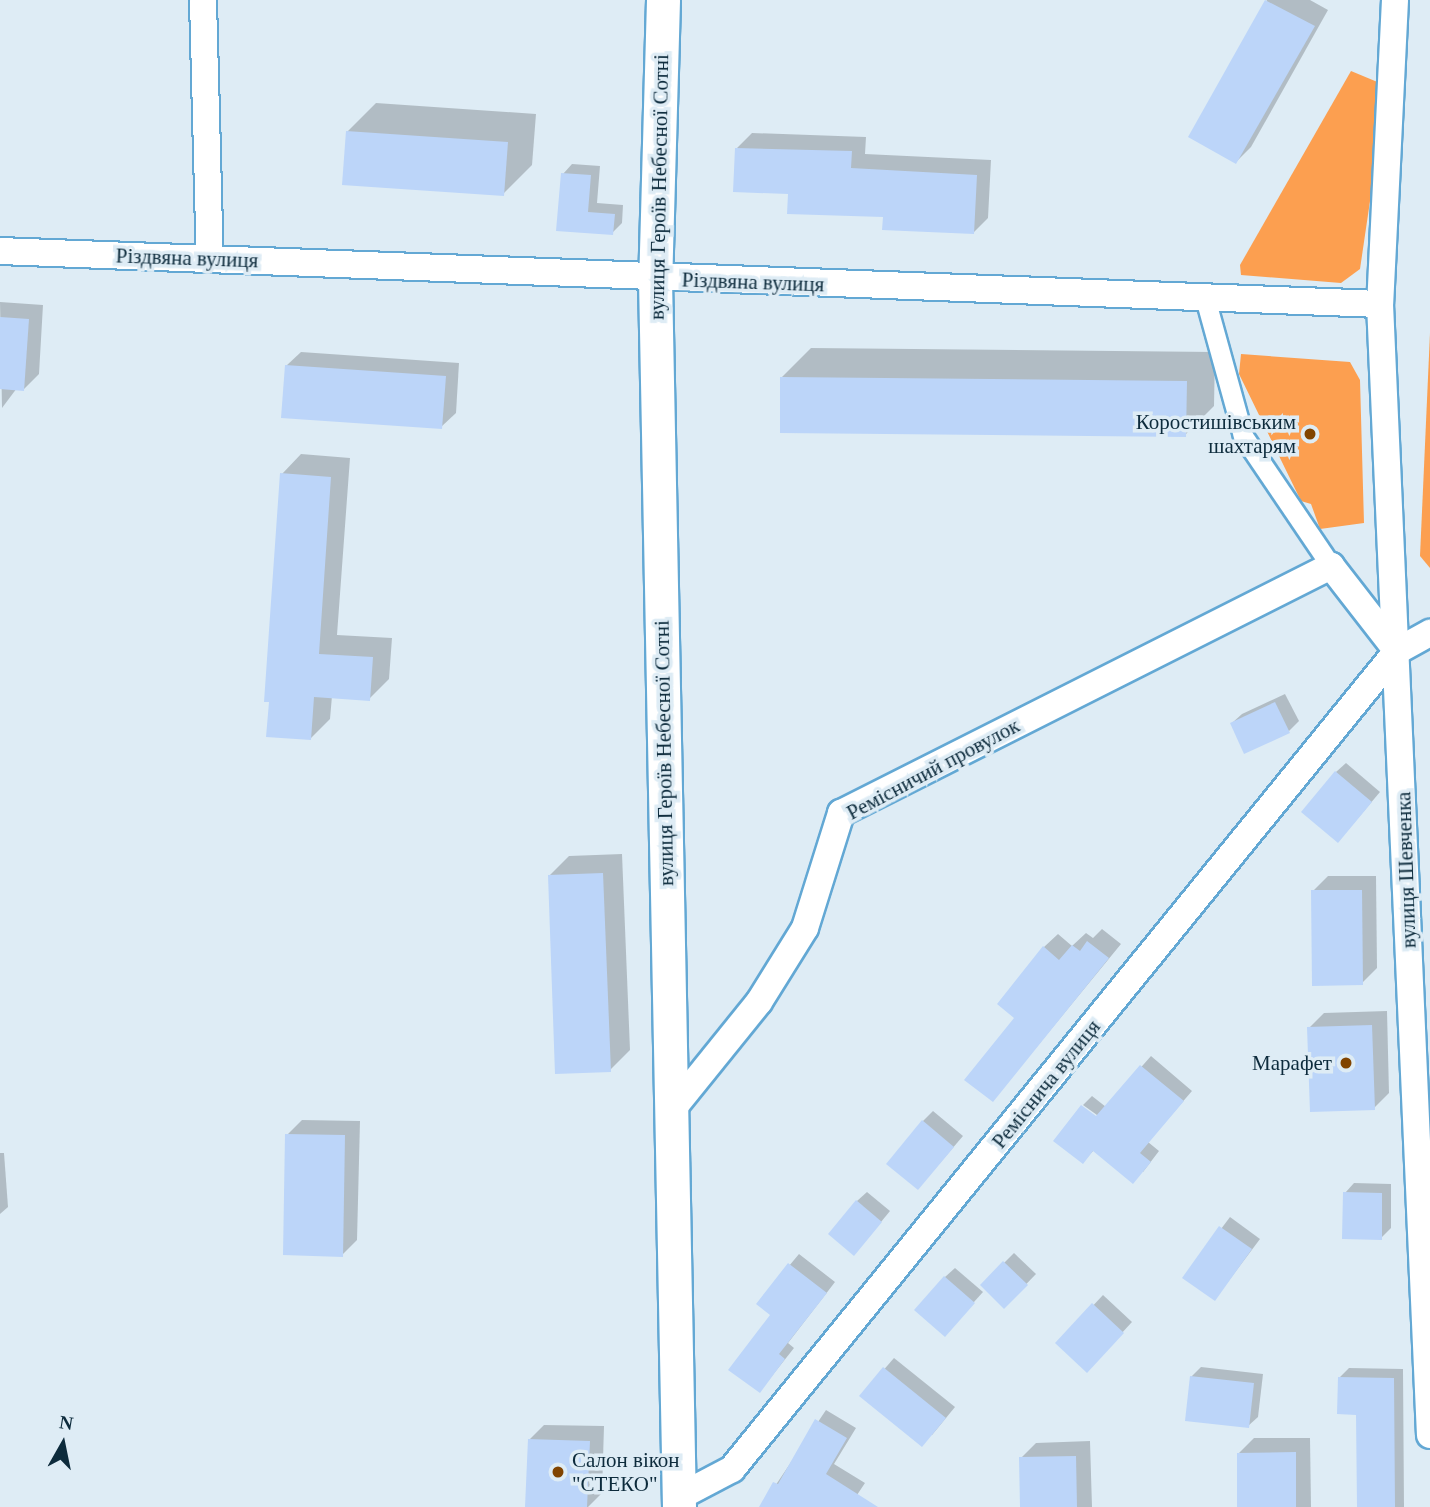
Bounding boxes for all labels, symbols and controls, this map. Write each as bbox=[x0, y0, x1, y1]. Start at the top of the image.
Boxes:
street label: вулиця Героїв Небесної Сотні bbox=[644, 54, 674, 320]
street label: Різдвяна вулиця bbox=[115, 243, 259, 273]
street label: Різдвяна вулиця bbox=[681, 267, 825, 297]
place label: Коростишівським шахтарям bbox=[1136, 409, 1296, 459]
marker: Коростишівським шахтарям bbox=[1302, 426, 1318, 442]
street label: вулиця Героїв Небесної Сотні bbox=[649, 620, 679, 886]
street label: Ремісничий провулок bbox=[842, 713, 1024, 825]
street label: вулиця Шевченка bbox=[1391, 791, 1421, 949]
street label: Реміснича вулиця bbox=[986, 1015, 1106, 1153]
place label: Марафет bbox=[1252, 1050, 1332, 1076]
marker: Марафет bbox=[1338, 1055, 1354, 1071]
north arrow bbox=[28, 1409, 98, 1479]
text: N bbox=[58, 1411, 75, 1434]
place label: Салон вікон "СТЕКО" bbox=[572, 1447, 680, 1497]
marker: Салон вікон "СТЕКО" bbox=[550, 1464, 566, 1480]

